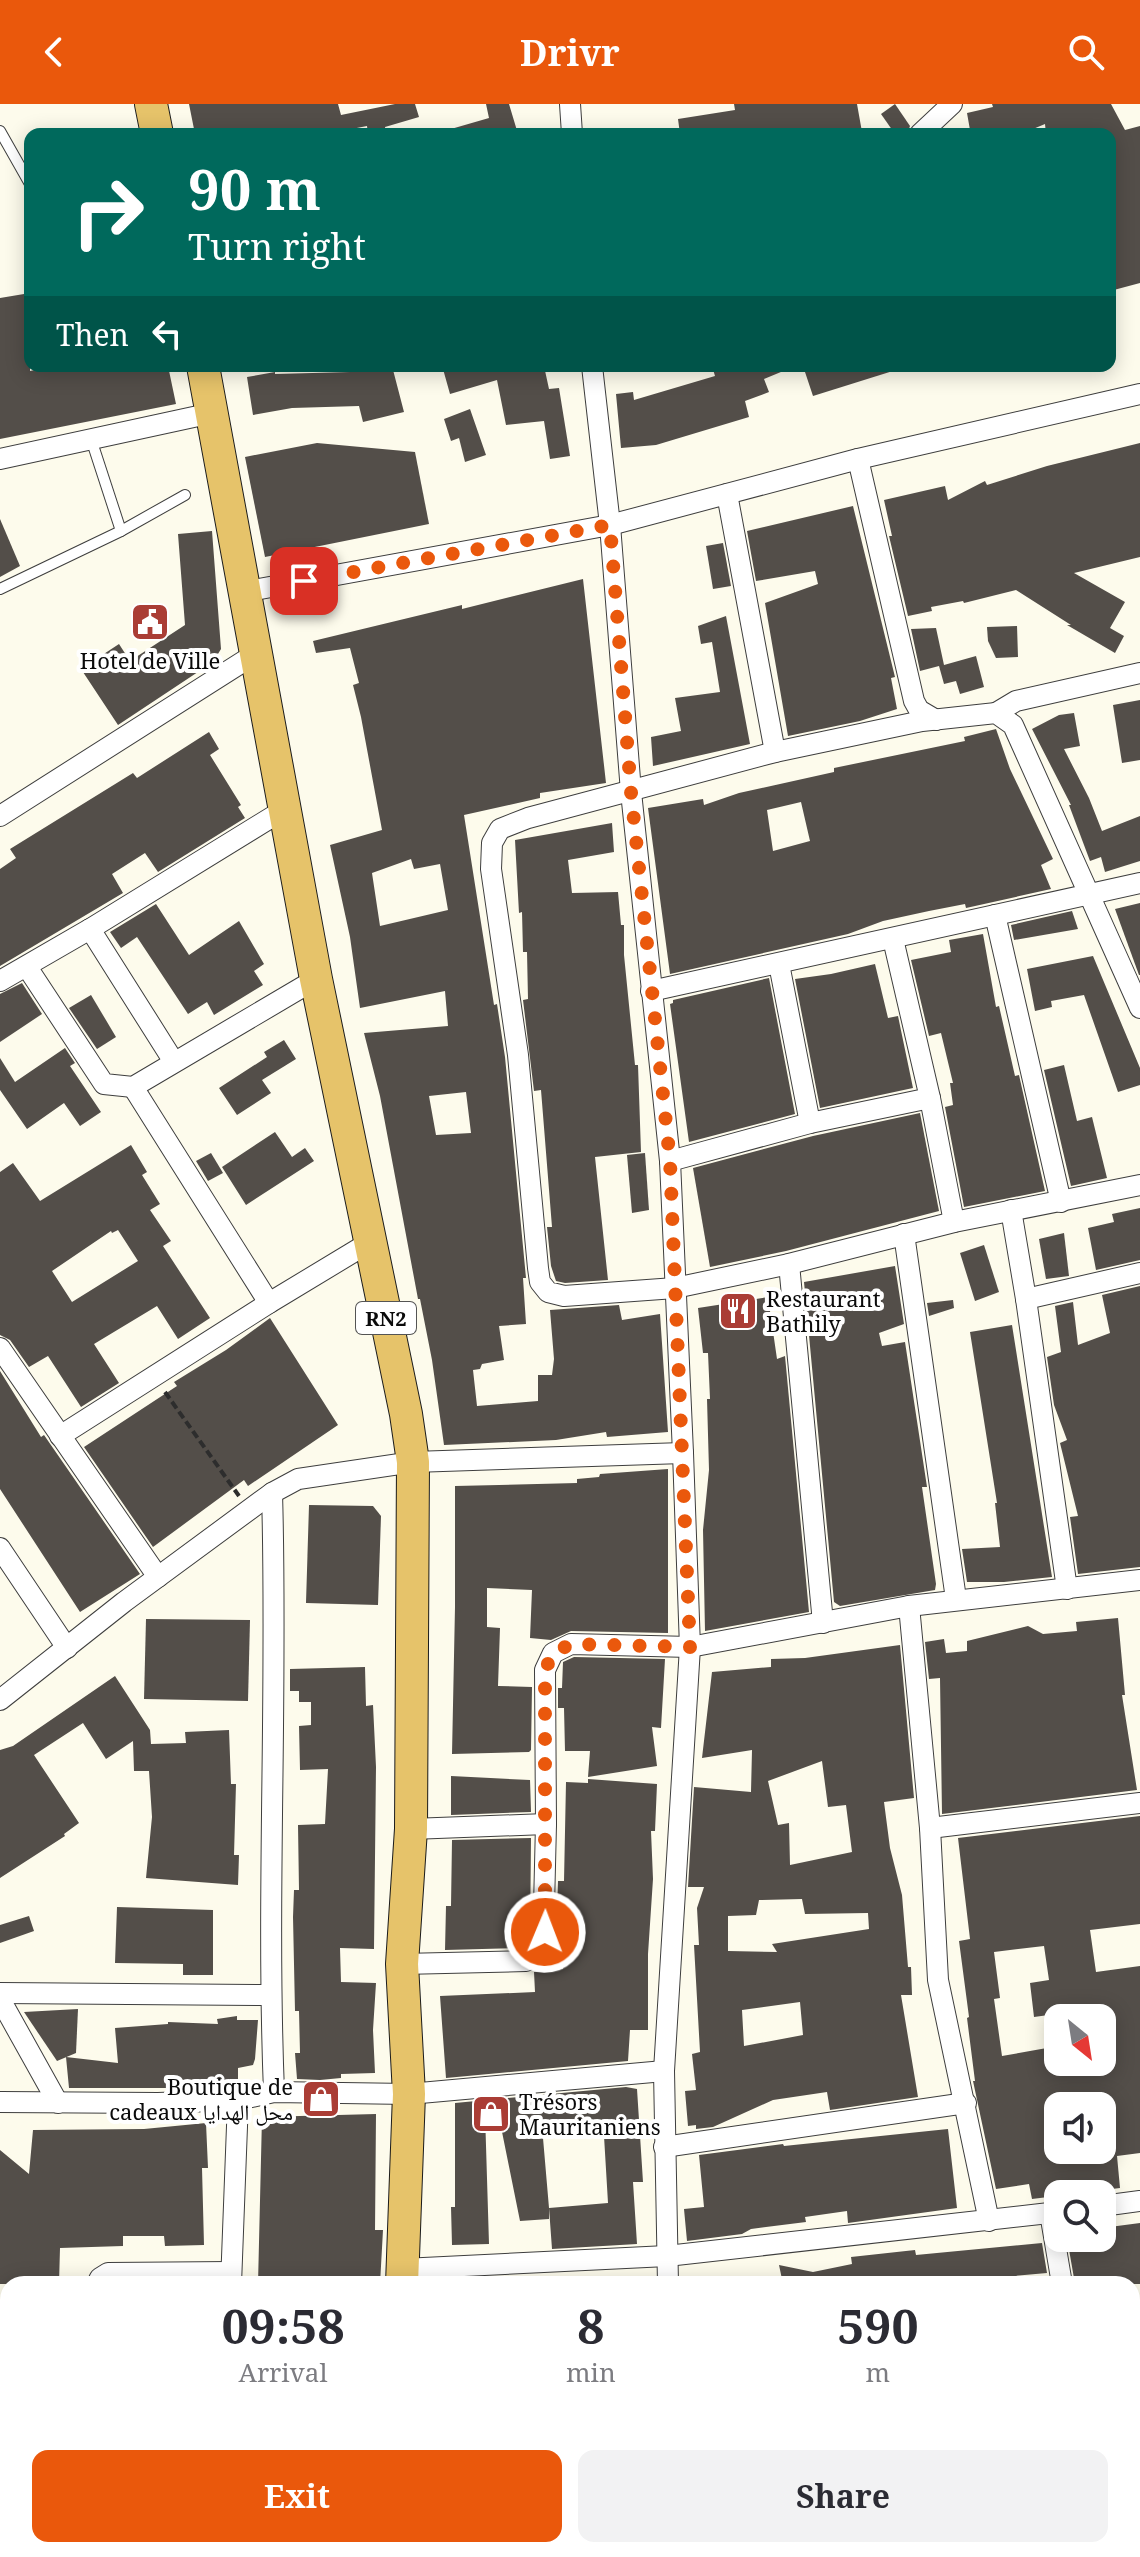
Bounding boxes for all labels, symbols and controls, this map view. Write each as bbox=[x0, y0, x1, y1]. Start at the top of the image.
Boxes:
text: Drivr bbox=[520, 28, 620, 77]
icon: back bbox=[32, 30, 76, 74]
icon: search bbox=[1064, 30, 1108, 74]
text: 90 m bbox=[188, 150, 321, 226]
icon: right bbox=[56, 160, 160, 264]
text: Turn right bbox=[188, 222, 366, 271]
icon: left bbox=[145, 312, 189, 356]
text: Then bbox=[56, 314, 129, 355]
pin bbox=[270, 547, 338, 615]
icon: arrive bbox=[282, 559, 326, 603]
public building icon: Hotel de Ville bbox=[129, 601, 171, 643]
place label: Hotel de Ville bbox=[80, 645, 220, 675]
place label: Restaurant Bathily bbox=[766, 1283, 881, 1338]
restaurant icon: Restaurant Bathily bbox=[717, 1290, 759, 1332]
road number: RN2 bbox=[356, 1302, 416, 1334]
position arrow bbox=[503, 1890, 587, 1974]
north arrow bbox=[1044, 2004, 1116, 2076]
map controls bbox=[1044, 2004, 1116, 2252]
place label: Boutique de cadeaux محل الهدايا bbox=[109, 2071, 293, 2126]
shop icon: Boutique de cadeaux محل الهدايا bbox=[300, 2078, 342, 2120]
place label: Trésors Mauritaniens bbox=[519, 2086, 661, 2141]
button: sound bbox=[1044, 2092, 1116, 2164]
shop icon: Trésors Mauritaniens bbox=[470, 2093, 512, 2135]
button: search bbox=[1044, 2180, 1116, 2252]
text: 09:58 bbox=[221, 2293, 345, 2358]
text: 8 bbox=[577, 2293, 604, 2358]
text: 590 bbox=[837, 2293, 919, 2358]
text: Arrival bbox=[239, 2354, 327, 2390]
text: min bbox=[566, 2354, 616, 2390]
text: m bbox=[866, 2354, 890, 2390]
button: Exit bbox=[32, 2450, 562, 2542]
button: Share bbox=[578, 2450, 1108, 2542]

